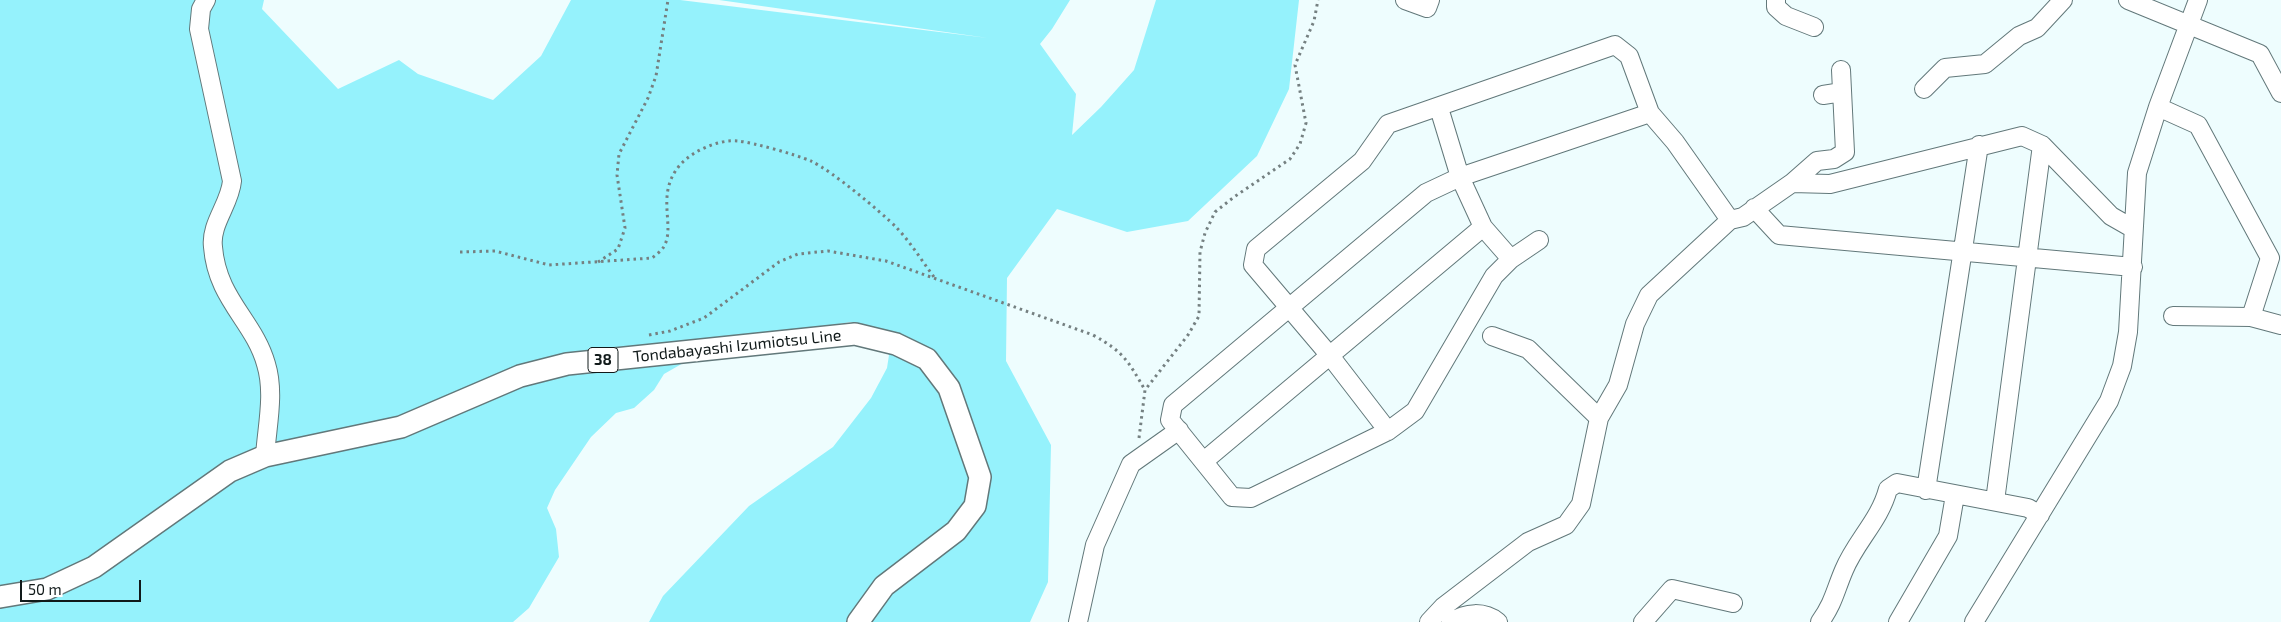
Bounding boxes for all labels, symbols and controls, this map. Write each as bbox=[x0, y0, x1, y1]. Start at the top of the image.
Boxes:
street label: Tondabayashi Izumiotsu Line bbox=[632, 326, 842, 366]
road number: 38 bbox=[588, 348, 618, 372]
scale bar bbox=[22, 570, 144, 602]
text: 50 m bbox=[28, 580, 62, 598]

